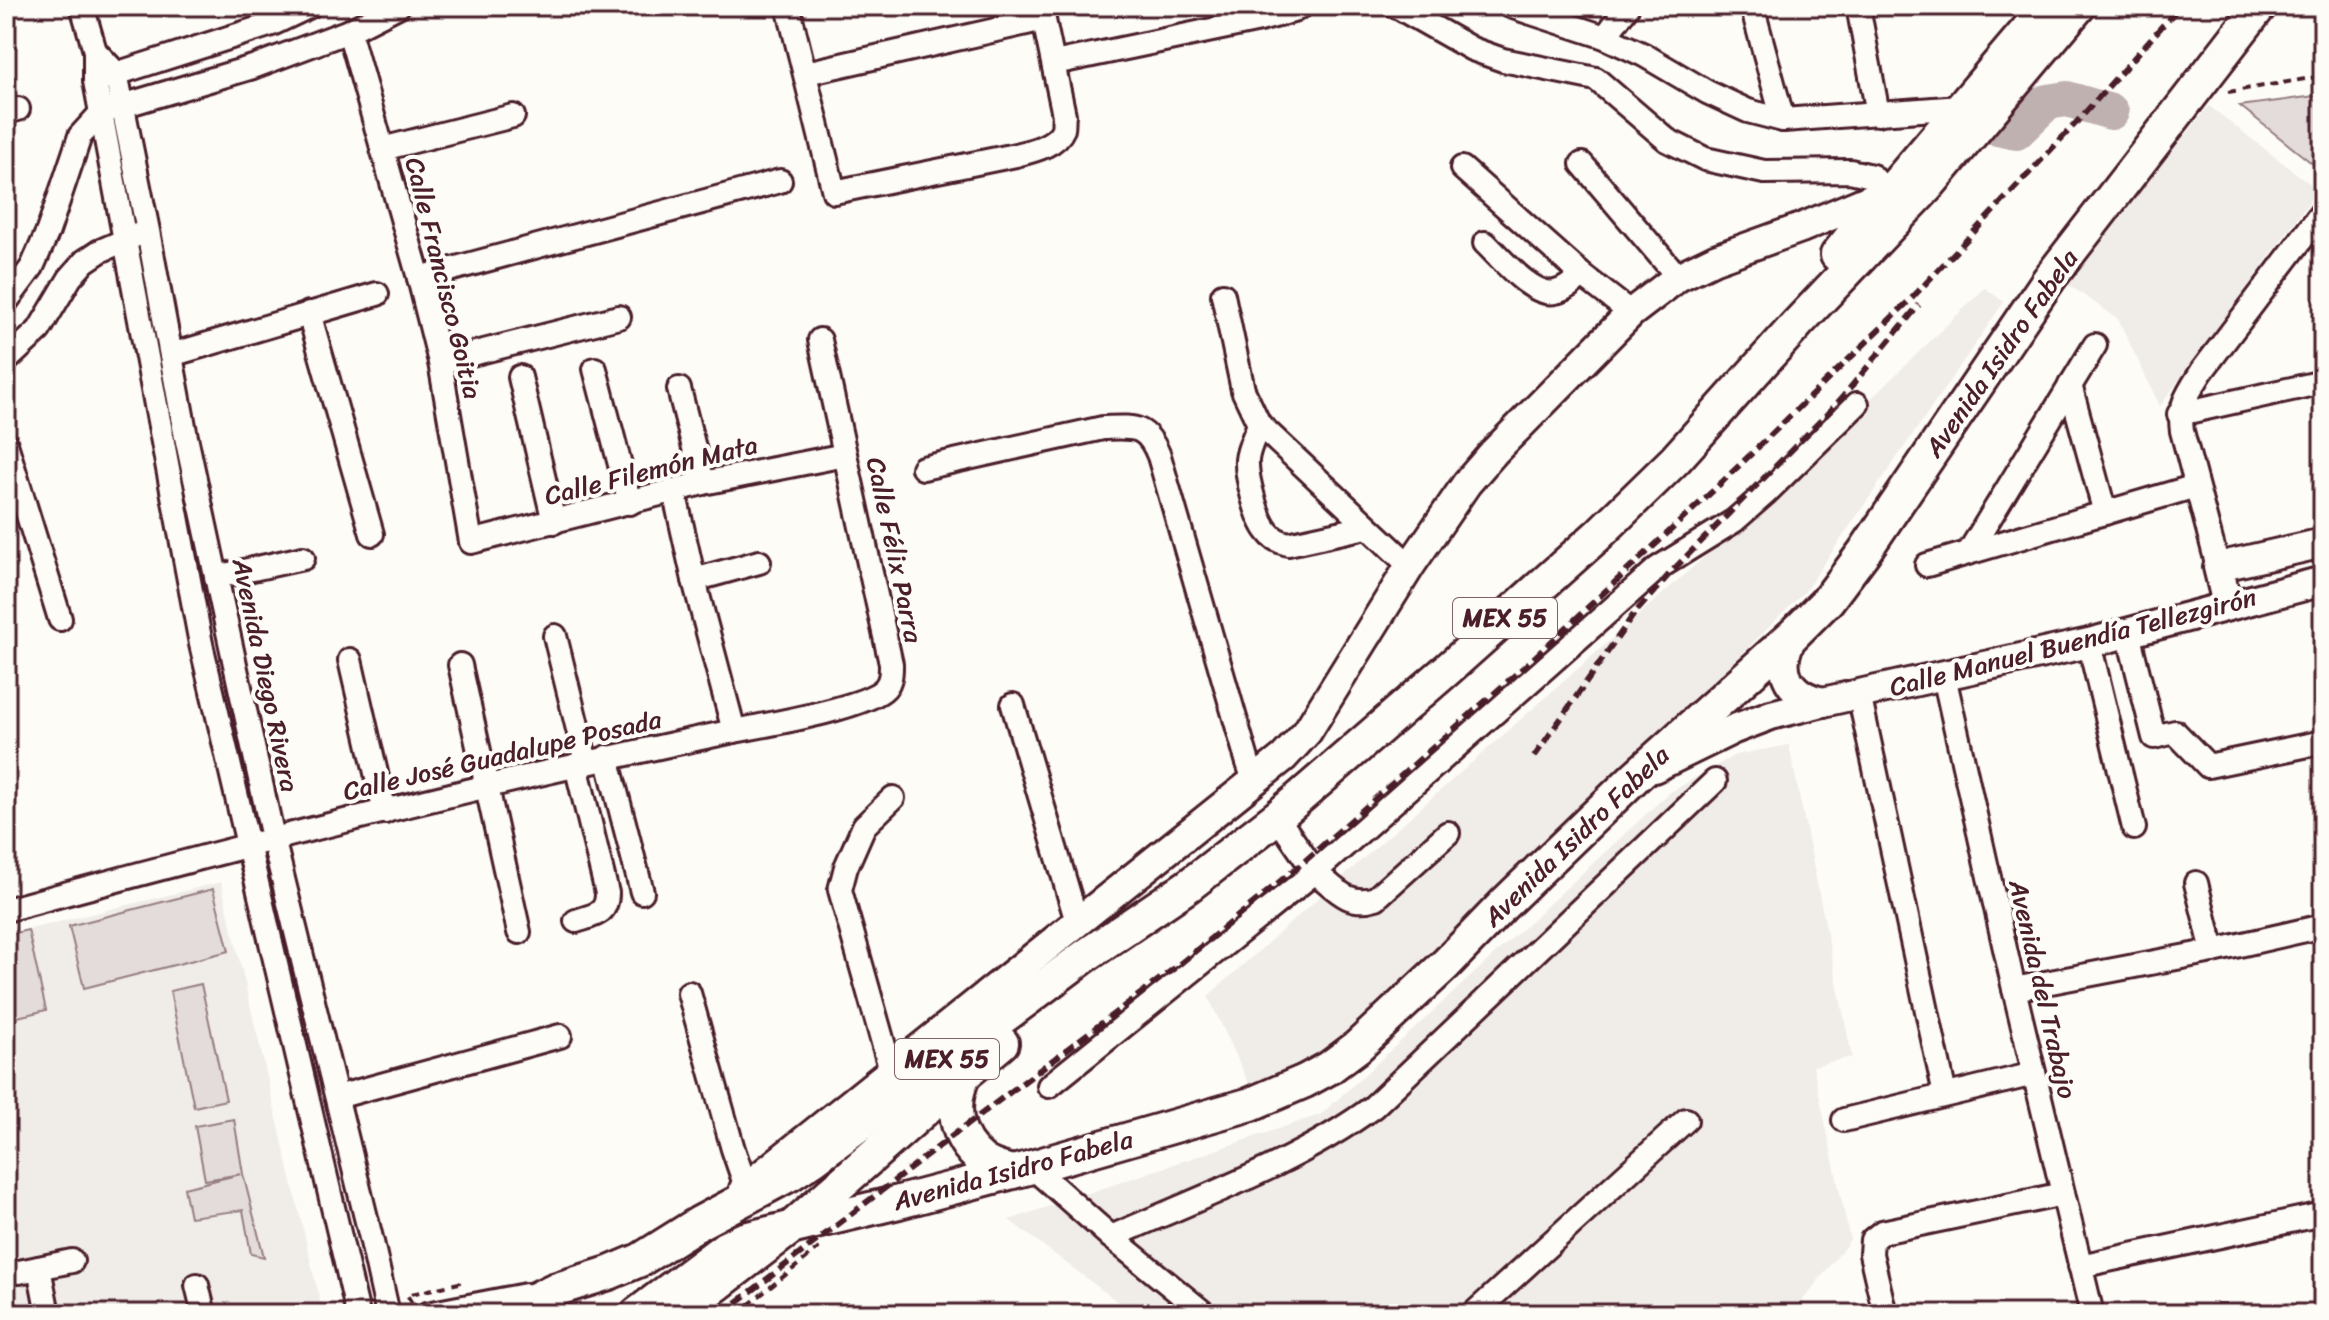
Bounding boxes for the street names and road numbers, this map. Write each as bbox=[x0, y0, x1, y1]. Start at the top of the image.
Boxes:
street label: Calle Francisco Goitia bbox=[392, 152, 496, 404]
street label: Avenida Isidro Fabela bbox=[1911, 238, 2091, 468]
street label: Calle Filemón Mata bbox=[540, 421, 762, 519]
street label: Calle Félix Parra bbox=[853, 453, 937, 648]
street label: Avenida Diego Rivera bbox=[219, 553, 313, 796]
street label: Calle Manuel Buendía Tellezgirón bbox=[1885, 574, 2261, 710]
road number: MEX 55 bbox=[1453, 598, 1557, 638]
street label: Calle José Guadalupe Posada bbox=[338, 696, 667, 814]
street label: Avenida Isidro Fabela bbox=[1471, 733, 1681, 939]
street label: Avenida del Trabajo bbox=[1995, 874, 2091, 1103]
road number: MEX 55 bbox=[895, 1039, 999, 1079]
street label: Avenida Isidro Fabela bbox=[887, 1116, 1139, 1224]

